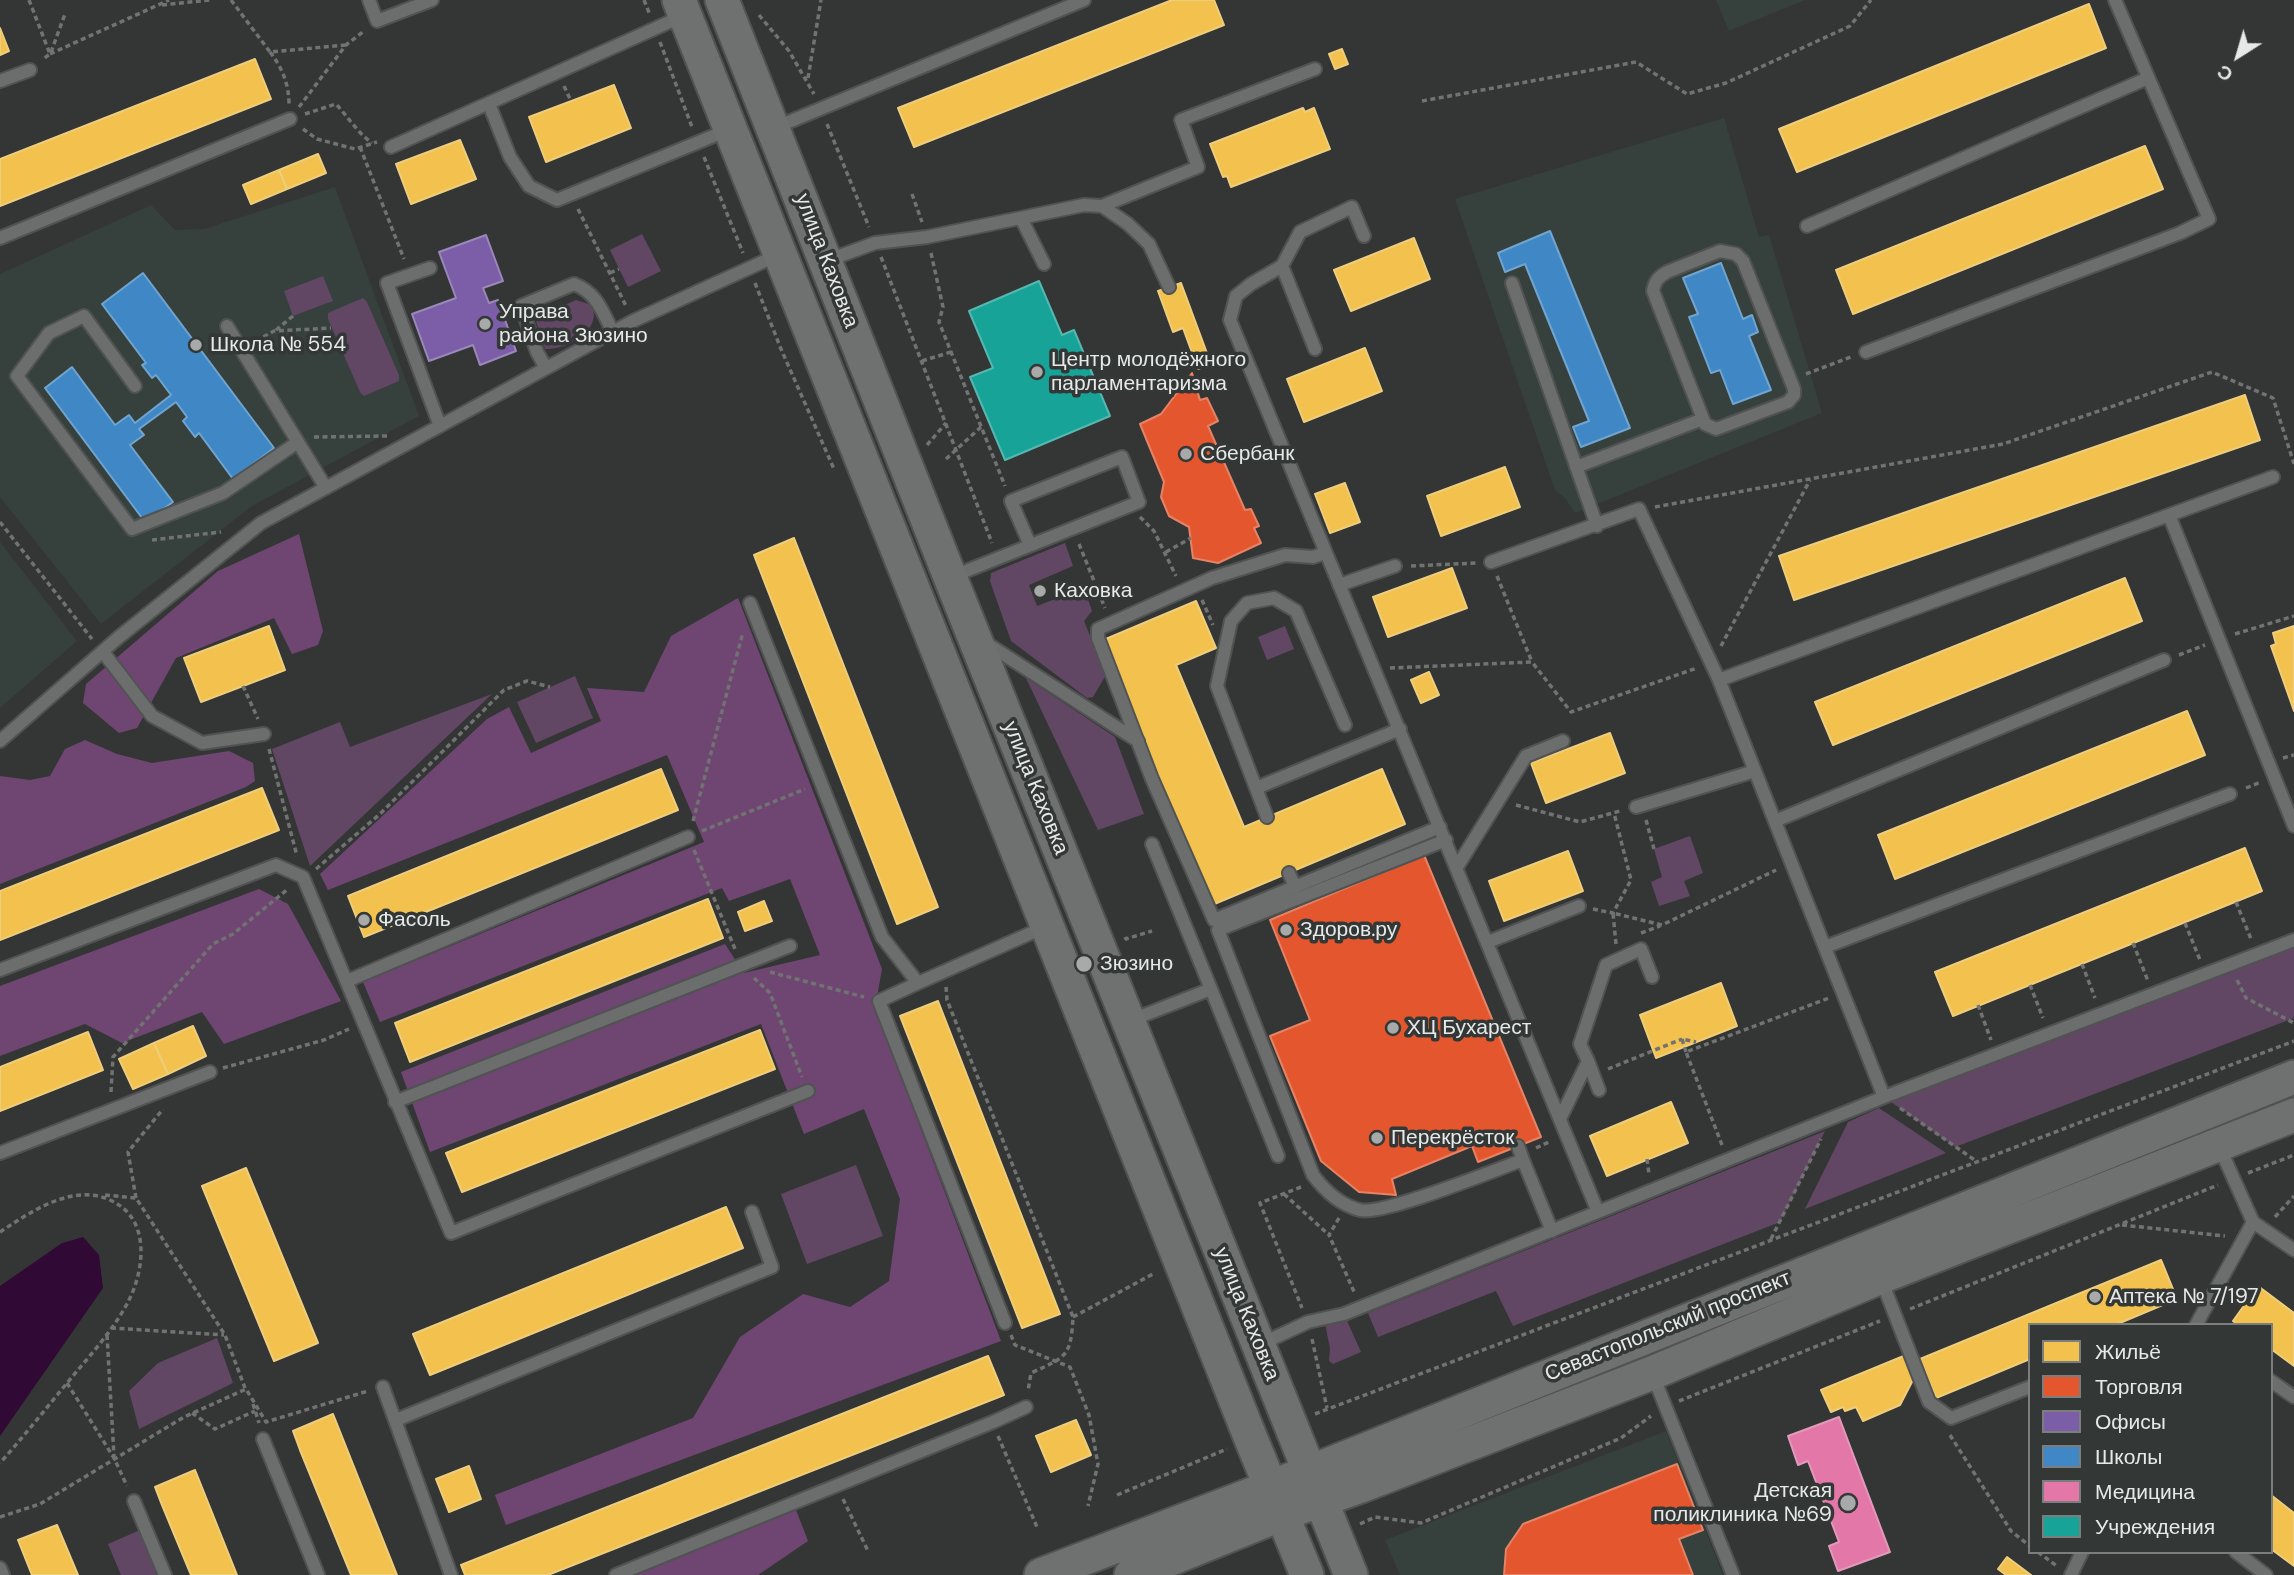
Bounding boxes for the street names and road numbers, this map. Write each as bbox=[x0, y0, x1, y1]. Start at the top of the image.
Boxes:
street label: улица Каховка bbox=[789, 190, 863, 332]
street label: улица Каховка bbox=[997, 718, 1073, 858]
street label: улица Каховка bbox=[1208, 1244, 1284, 1384]
street label: Севастопольский проспект bbox=[1541, 1266, 1795, 1388]

